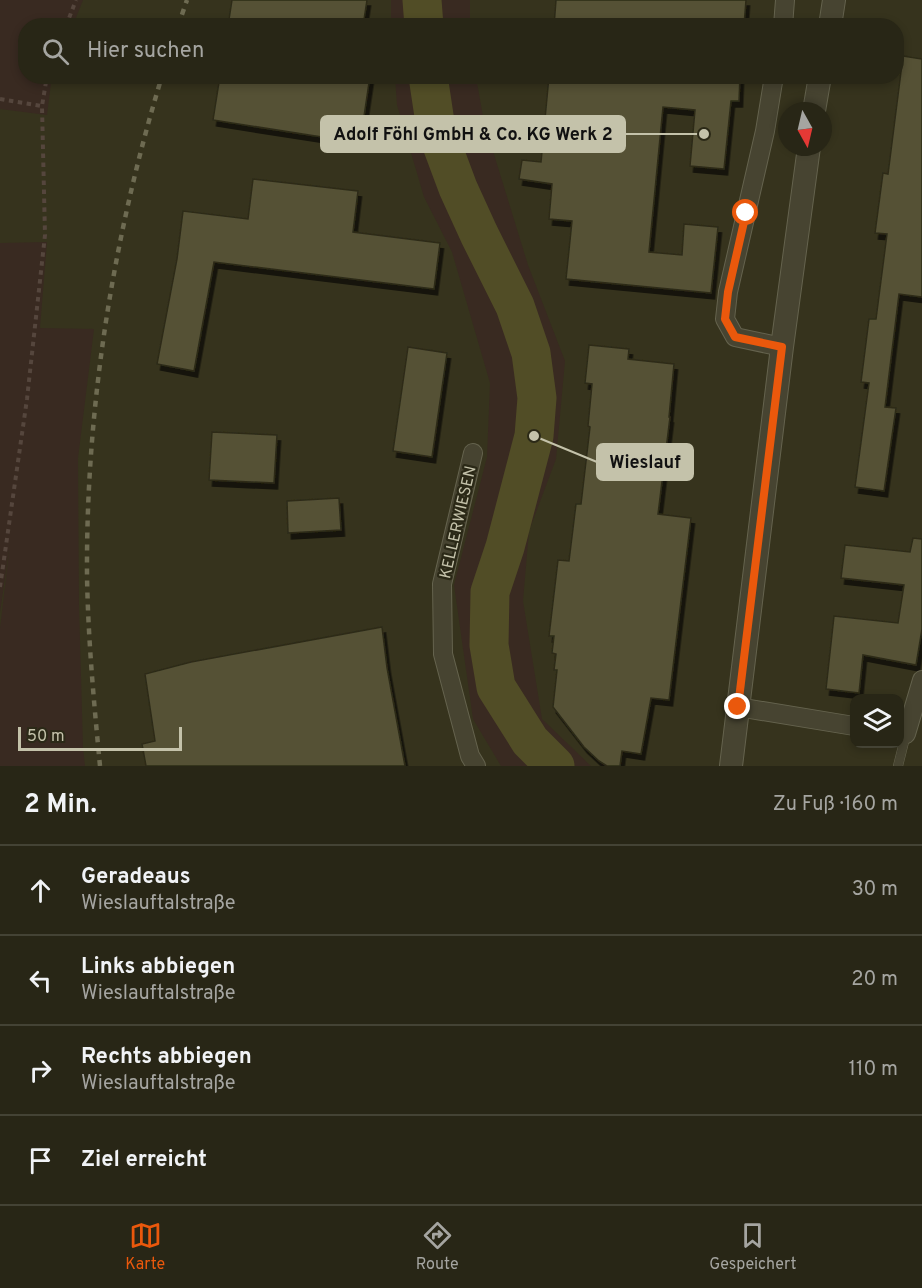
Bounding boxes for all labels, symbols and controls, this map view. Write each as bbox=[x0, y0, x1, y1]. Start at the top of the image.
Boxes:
search box bbox=[18, 18, 904, 84]
icon: search bbox=[39, 35, 72, 68]
text: Hier suchen bbox=[87, 38, 204, 65]
north arrow bbox=[778, 102, 832, 156]
callout: Adolf Föhl GmbH & Co. KG Werk 2 bbox=[321, 116, 625, 152]
text: Adolf Föhl GmbH & Co. KG Werk 2 bbox=[333, 124, 613, 147]
route start bbox=[732, 199, 758, 225]
callout: Wieslauf bbox=[597, 444, 693, 480]
text: Wieslauf bbox=[609, 452, 681, 475]
street label: KELLERWIESEN bbox=[436, 464, 482, 581]
route end bbox=[724, 693, 750, 719]
map controls bbox=[850, 694, 904, 748]
button: layers bbox=[850, 694, 904, 748]
scale bar bbox=[18, 724, 182, 752]
text: 50 m bbox=[27, 727, 65, 747]
text: 2 Min. bbox=[24, 789, 97, 822]
text: Zu Fuß · 160 m bbox=[773, 792, 898, 818]
text: Geradeaus bbox=[81, 864, 191, 891]
icon: ahead bbox=[24, 874, 57, 907]
text: 30 m bbox=[852, 877, 898, 903]
text: Wieslauftalstraße bbox=[81, 891, 235, 917]
text: Links abbiegen bbox=[81, 954, 235, 981]
icon: left bbox=[24, 964, 57, 997]
text: 20 m bbox=[851, 967, 898, 993]
text: Wieslauftalstraße bbox=[81, 981, 235, 1007]
text: Rechts abbiegen bbox=[81, 1044, 252, 1071]
icon: right bbox=[24, 1054, 57, 1087]
text: 110 m bbox=[849, 1057, 898, 1083]
text: Wieslauftalstraße bbox=[81, 1071, 235, 1097]
icon: arrive bbox=[24, 1144, 57, 1177]
text: Ziel erreicht bbox=[81, 1147, 207, 1174]
tab: Karte bbox=[125, 1219, 165, 1275]
tab: Route bbox=[416, 1219, 459, 1275]
tab: Gespeichert bbox=[709, 1219, 797, 1275]

